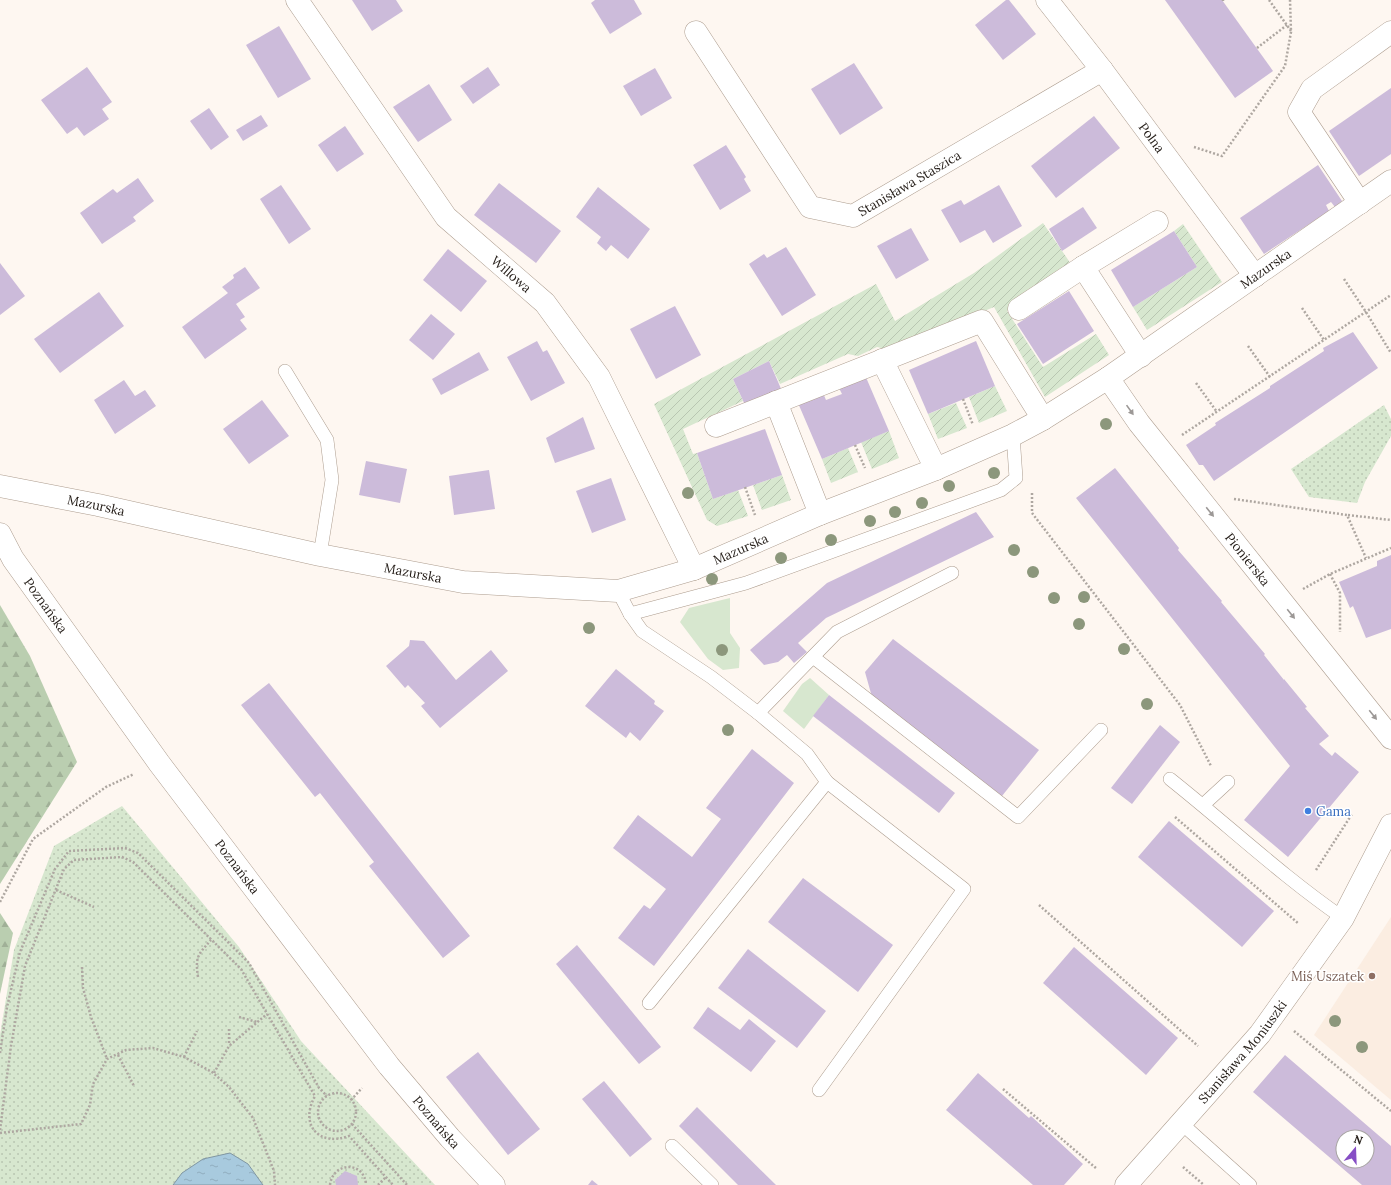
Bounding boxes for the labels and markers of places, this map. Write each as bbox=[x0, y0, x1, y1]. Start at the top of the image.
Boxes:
place label: Gama bbox=[1316, 803, 1351, 820]
marker: Gama bbox=[1303, 806, 1313, 816]
place label: Miś Uszatek bbox=[1291, 968, 1364, 985]
marker: Miś Uszatek bbox=[1367, 971, 1377, 981]

